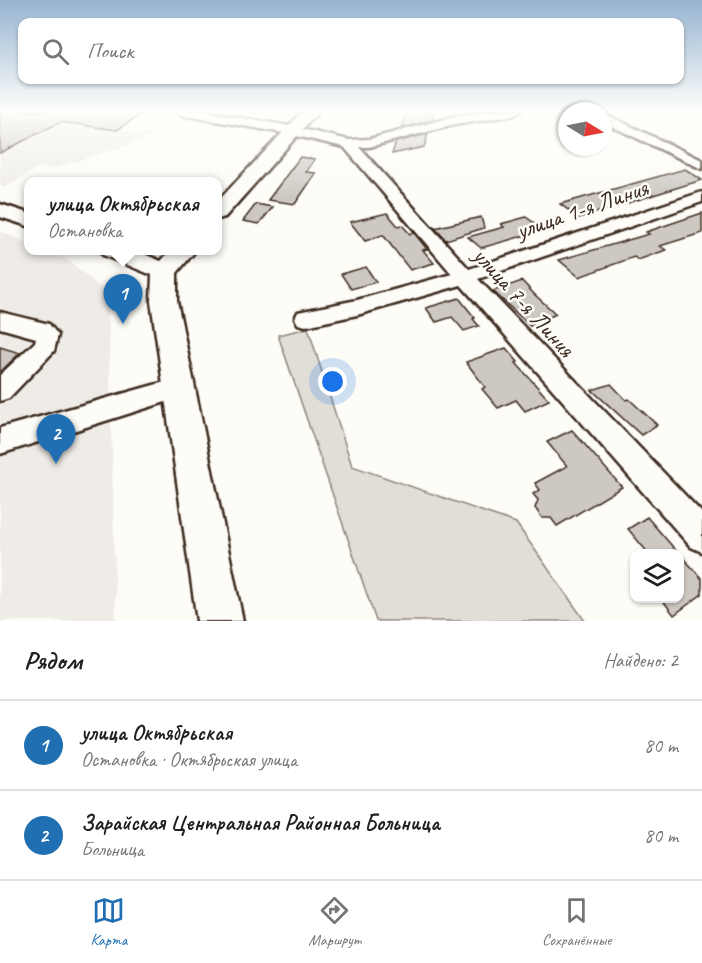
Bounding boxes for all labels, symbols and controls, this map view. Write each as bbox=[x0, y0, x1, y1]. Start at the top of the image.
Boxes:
search box bbox=[18, 18, 684, 84]
icon: search bbox=[39, 35, 72, 68]
text: Поиск bbox=[87, 37, 133, 65]
north arrow bbox=[558, 102, 612, 156]
street label: улица 1-я Линия bbox=[510, 172, 653, 246]
popup bbox=[24, 177, 222, 255]
text: улица Октябрьская bbox=[47, 190, 199, 218]
text: Остановка bbox=[47, 218, 122, 243]
street label: улица 7-я Линия bbox=[466, 239, 582, 364]
pin: 1 bbox=[104, 274, 142, 324]
your location bbox=[318, 367, 347, 396]
pin: 2 bbox=[36, 414, 76, 464]
map controls bbox=[630, 549, 684, 603]
button: layers bbox=[630, 549, 684, 603]
text: Рядом bbox=[24, 644, 82, 677]
text: Найдено: 2 bbox=[603, 648, 678, 673]
text: улица Октябрьская bbox=[81, 719, 232, 747]
text: 1 bbox=[39, 733, 48, 758]
text: 80 m bbox=[644, 733, 678, 758]
text: Остановка · Октябрьская улица bbox=[81, 747, 297, 772]
text: Зарайская Центральная Районная Больница bbox=[81, 809, 440, 837]
text: 2 bbox=[39, 823, 48, 848]
text: 80 m bbox=[644, 823, 678, 848]
text: Больница bbox=[81, 837, 144, 862]
tab: Карта bbox=[91, 894, 127, 950]
tab: Маршрут bbox=[308, 894, 361, 950]
tab: Сохранённые bbox=[542, 894, 611, 950]

